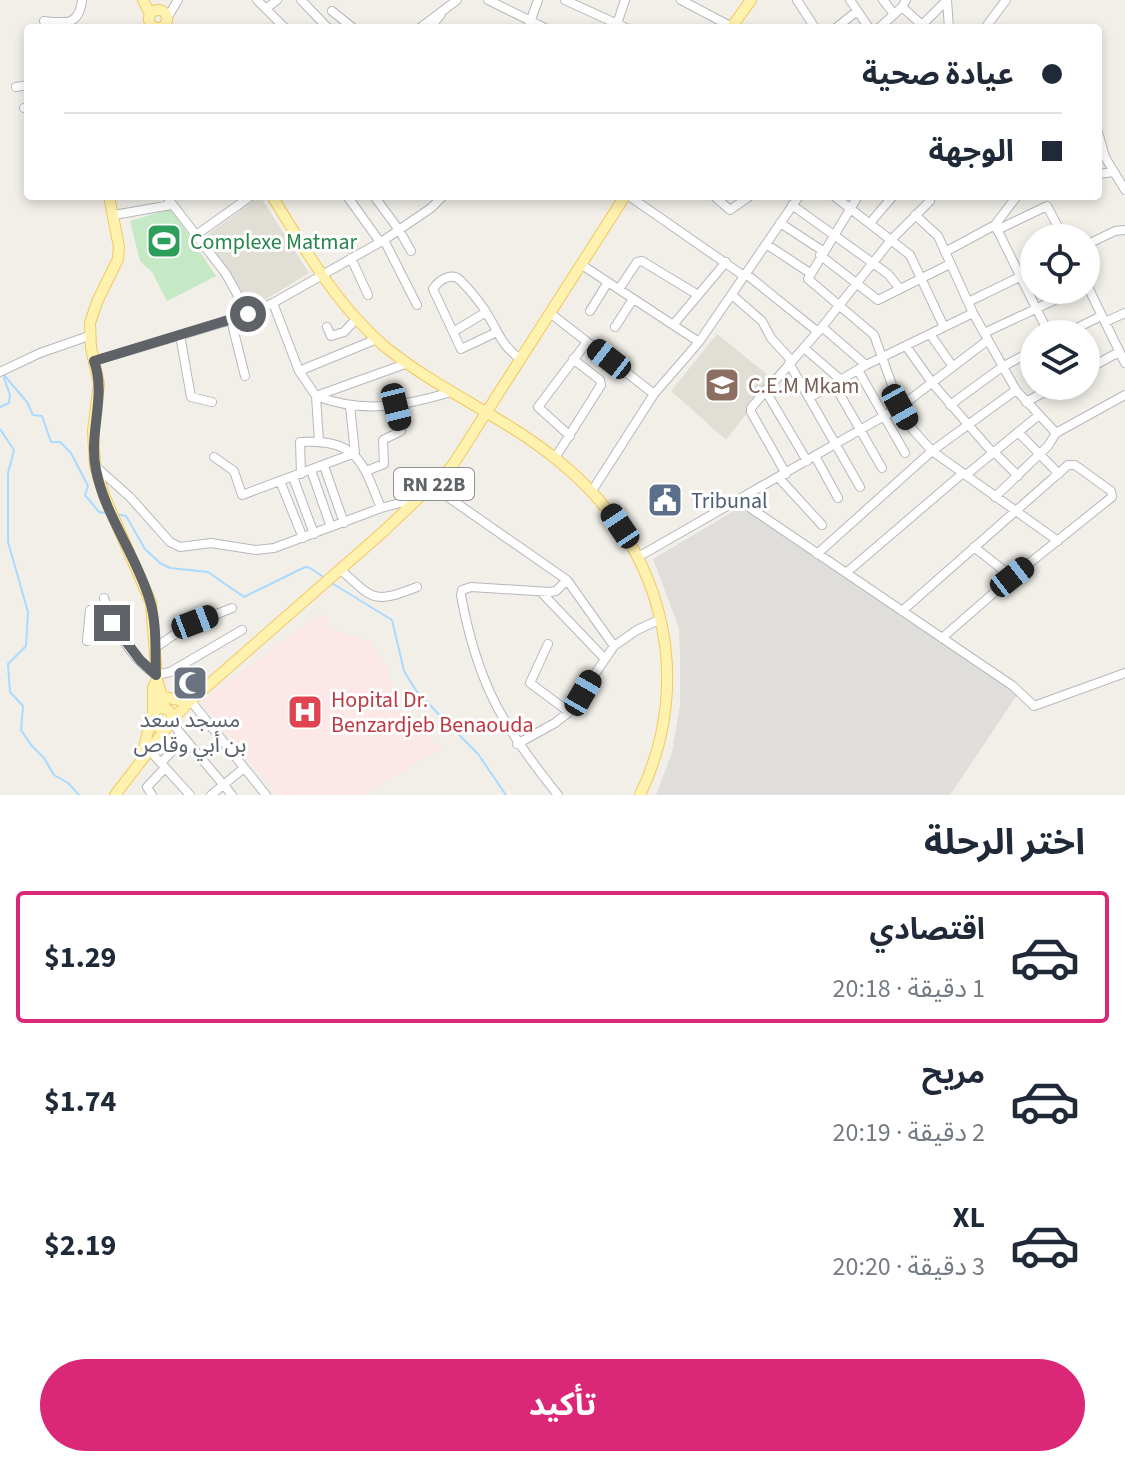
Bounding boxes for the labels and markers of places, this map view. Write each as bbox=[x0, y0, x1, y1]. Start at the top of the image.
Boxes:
sports icon: Complexe Matmar bbox=[145, 222, 183, 260]
place label: Complexe Matmar bbox=[190, 226, 358, 258]
school or university icon: C.E.M Mkam bbox=[703, 366, 741, 404]
place label: C.E.M Mkam bbox=[748, 370, 860, 402]
public building icon: Tribunal bbox=[646, 481, 684, 519]
place label: Tribunal bbox=[691, 485, 768, 517]
mosque icon: مسجد سعد بن أبي وقاص bbox=[171, 664, 209, 702]
place label: Hopital Dr. Benzardjeb Benaouda bbox=[331, 684, 534, 741]
hospital icon: Hopital Dr. Benzardjeb Benaouda bbox=[286, 693, 324, 731]
place label: مسجد سعد بن أبي وقاص bbox=[134, 704, 246, 761]

